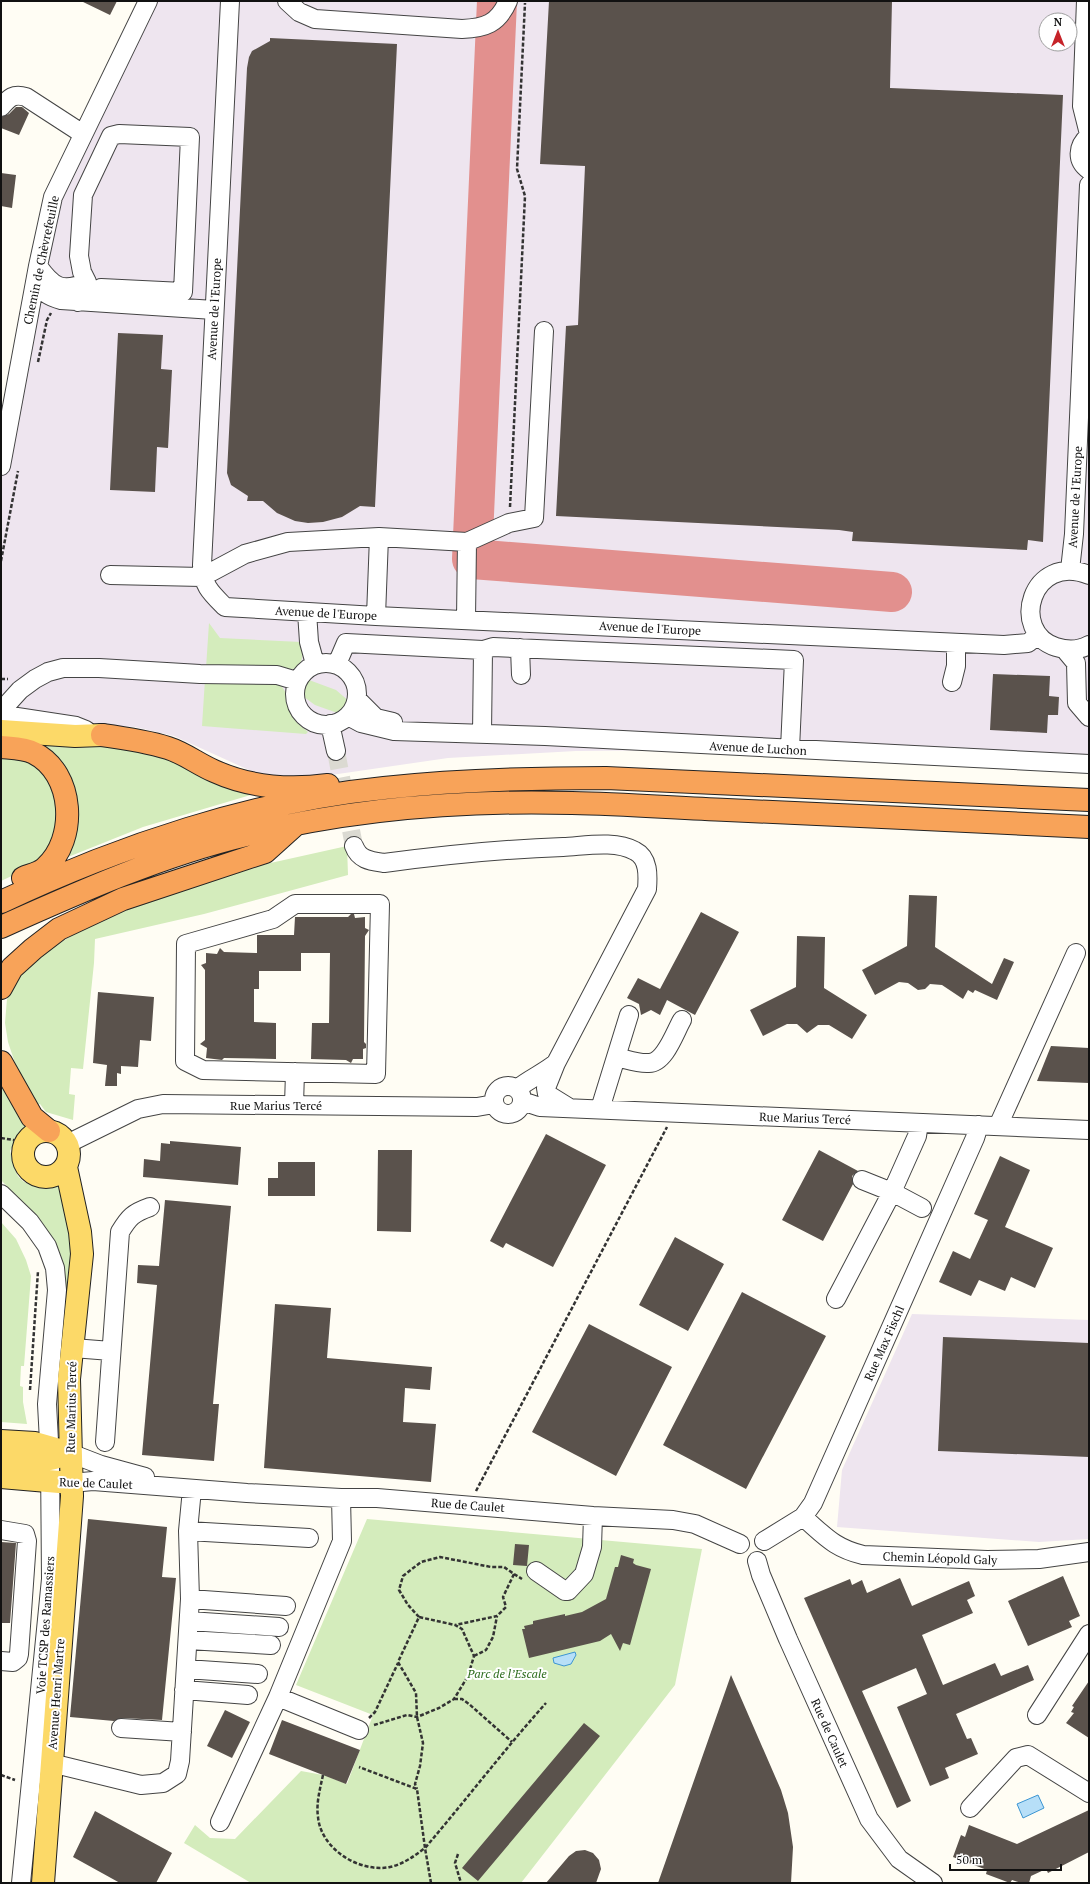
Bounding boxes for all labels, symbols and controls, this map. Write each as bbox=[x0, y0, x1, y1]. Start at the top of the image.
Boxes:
north arrow bbox=[1038, 12, 1078, 52]
text: N bbox=[1054, 15, 1063, 29]
street label: Chemin de Chèvrefeuille bbox=[20, 194, 62, 326]
street label: Avenue de l'Europe bbox=[204, 258, 224, 360]
street label: Avenue de l'Europe bbox=[1065, 446, 1085, 548]
street label: Avenue de l'Europe bbox=[275, 603, 377, 623]
street label: Avenue de l'Europe bbox=[599, 618, 701, 638]
street label: Avenue de Luchon bbox=[709, 738, 807, 758]
street label: Rue Marius Tercé bbox=[230, 1098, 322, 1113]
street label: Rue Marius Tercé bbox=[759, 1109, 851, 1127]
street label: Rue Max Fischl bbox=[861, 1303, 907, 1383]
street label: Rue Marius Tercé bbox=[63, 1361, 79, 1453]
street label: Rue de Caulet bbox=[59, 1474, 134, 1492]
street label: Rue de Caulet bbox=[431, 1495, 506, 1515]
street label: Chemin Léopold Galy bbox=[882, 1549, 999, 1568]
street label: Voie TCSP des Ramassiers bbox=[33, 1555, 57, 1695]
street label: Avenue Henri Martre bbox=[45, 1638, 67, 1750]
park label: Parc de l’Escale bbox=[466, 1666, 547, 1681]
street label: Rue de Caulet bbox=[808, 1696, 852, 1770]
scale bar bbox=[950, 1846, 1061, 1872]
text: 50 m bbox=[956, 1852, 983, 1867]

